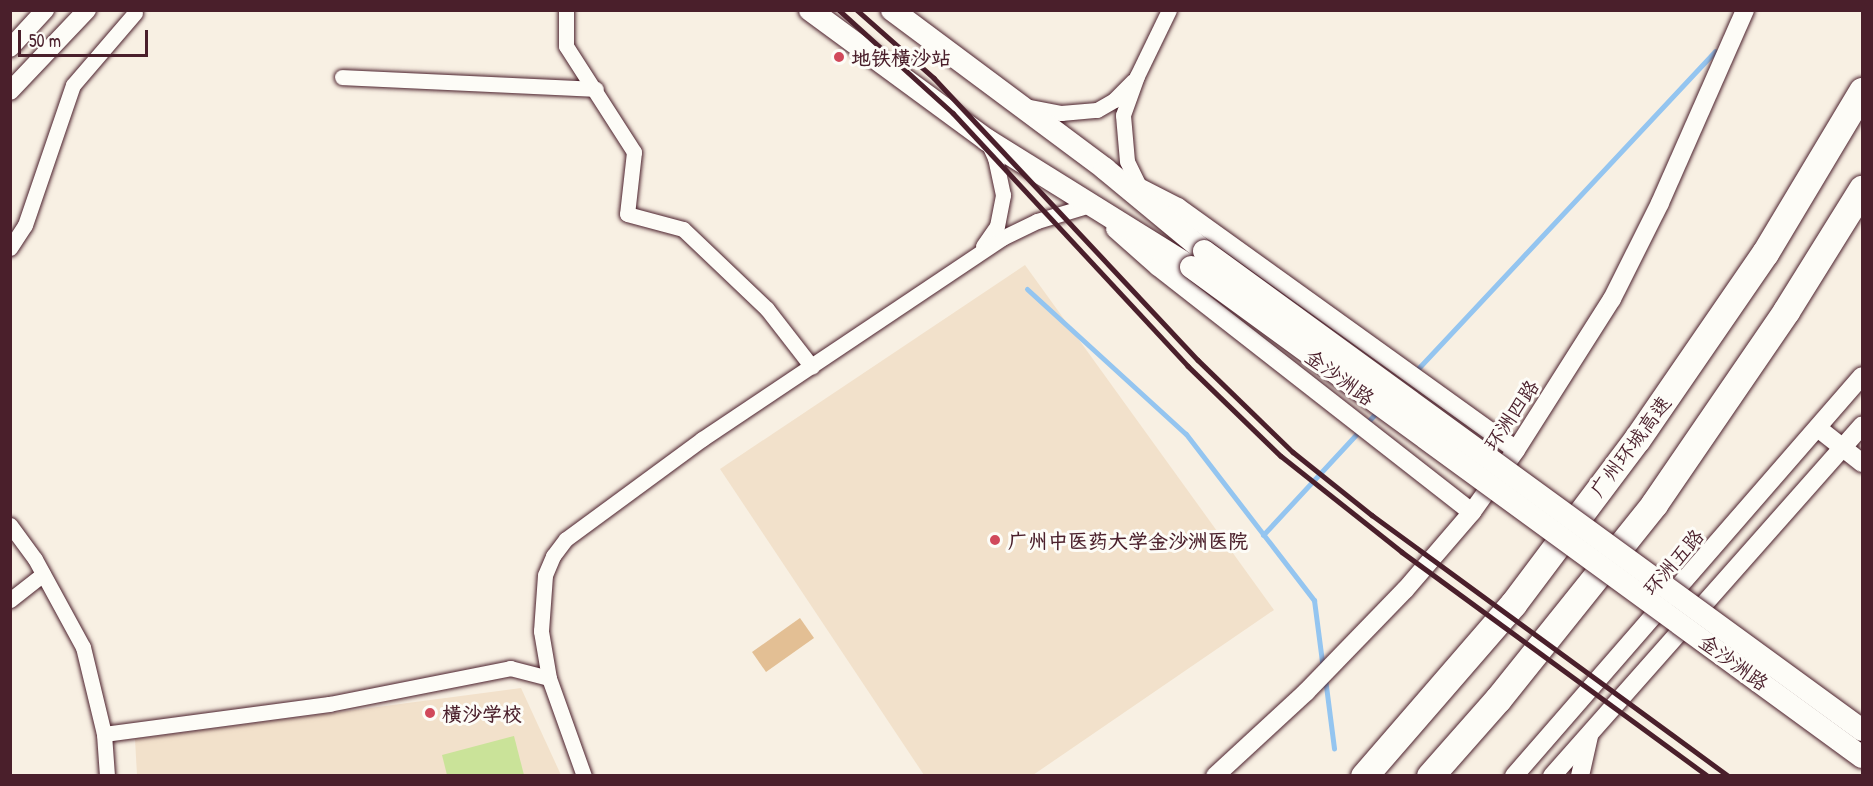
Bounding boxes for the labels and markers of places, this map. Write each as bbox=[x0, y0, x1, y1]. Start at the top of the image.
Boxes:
place label: 地铁横沙站 bbox=[851, 45, 951, 69]
marker: 地铁横沙站 bbox=[832, 50, 846, 64]
place label: 广州中医药大学金沙洲医院 bbox=[1008, 528, 1248, 552]
marker: 广州中医药大学金沙洲医院 bbox=[986, 531, 1004, 549]
place label: 横沙学校 bbox=[442, 701, 522, 725]
marker: 横沙学校 bbox=[423, 706, 437, 720]

